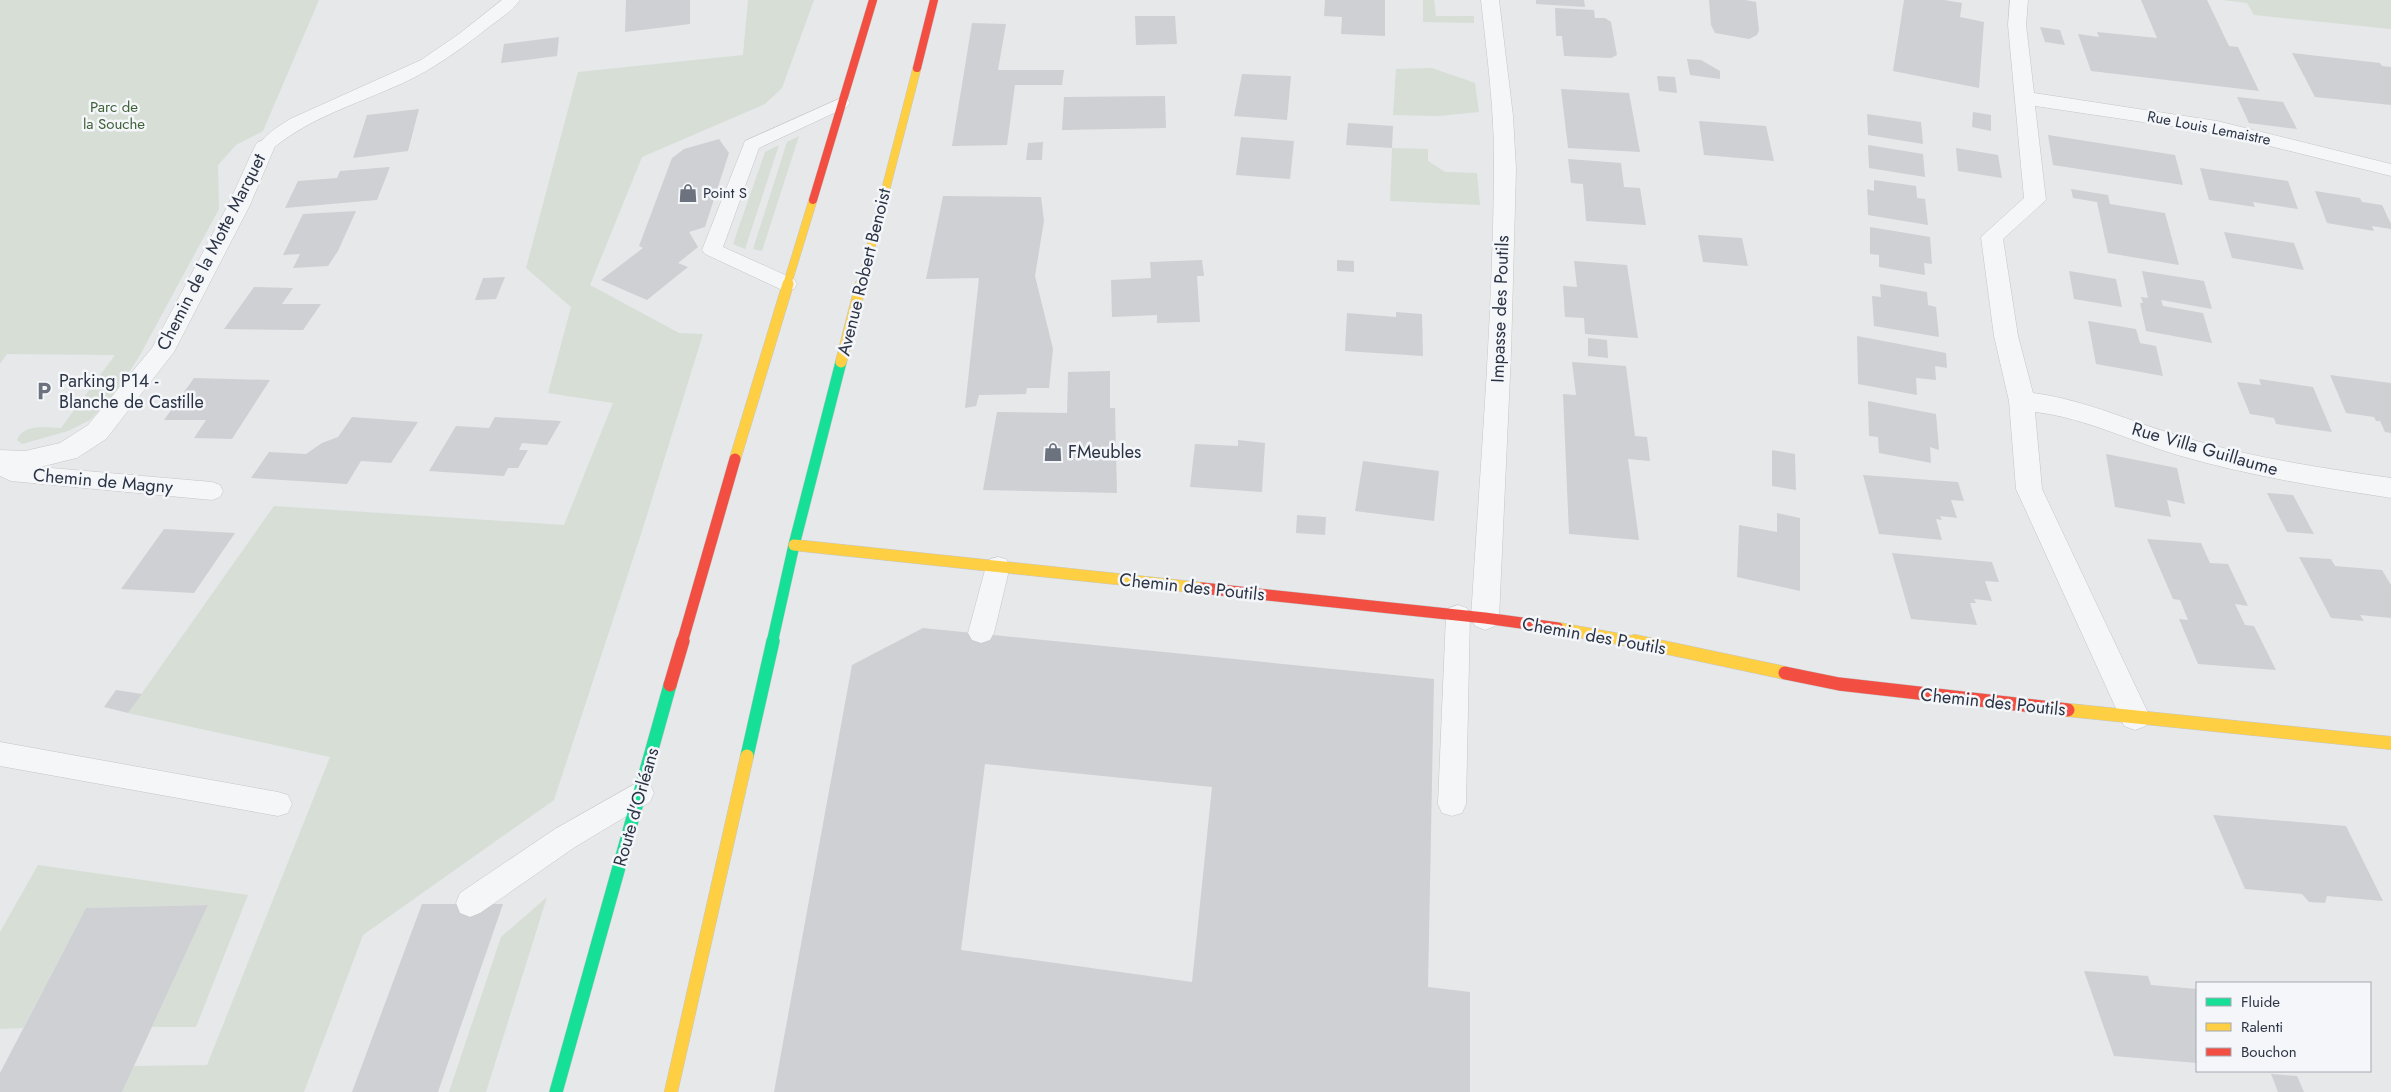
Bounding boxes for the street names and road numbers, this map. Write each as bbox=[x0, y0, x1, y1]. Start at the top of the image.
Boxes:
street label: Rue Louis Lemaistre bbox=[2145, 105, 2273, 151]
street label: Chemin de la Motte Marquet bbox=[150, 148, 272, 355]
street label: Avenue Robert Benoist bbox=[831, 185, 898, 358]
street label: Impasse des Poutils bbox=[1484, 235, 1516, 383]
street label: Rue Villa Guillaume bbox=[2129, 416, 2281, 482]
street label: Chemin de Magny bbox=[32, 462, 174, 500]
street label: Chemin des Poutils bbox=[1118, 566, 1266, 608]
street label: Chemin des Poutils bbox=[1520, 611, 1668, 661]
street label: Chemin des Poutils bbox=[1919, 681, 2067, 723]
street label: Route d'Orléans bbox=[607, 745, 665, 869]

